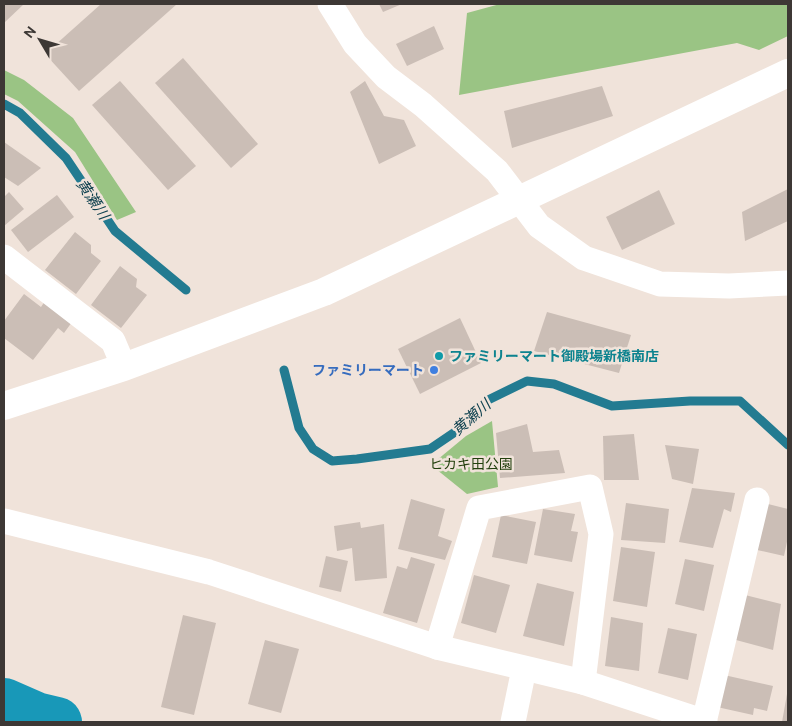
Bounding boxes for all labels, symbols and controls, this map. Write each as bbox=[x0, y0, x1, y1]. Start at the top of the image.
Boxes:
north arrow bbox=[15, 15, 65, 65]
text: N bbox=[20, 23, 39, 41]
water label: 黄瀬川 bbox=[73, 176, 114, 224]
place label: ファミリーマート御殿場新橋南店 bbox=[449, 348, 659, 364]
marker: ファミリーマート御殿場新橋南店 bbox=[433, 350, 445, 362]
place label: ファミリーマート bbox=[312, 362, 424, 378]
marker: ファミリーマート bbox=[428, 364, 440, 376]
water label: 黄瀬川 bbox=[448, 395, 495, 438]
park label: ヒカキ田公園 bbox=[429, 456, 513, 472]

